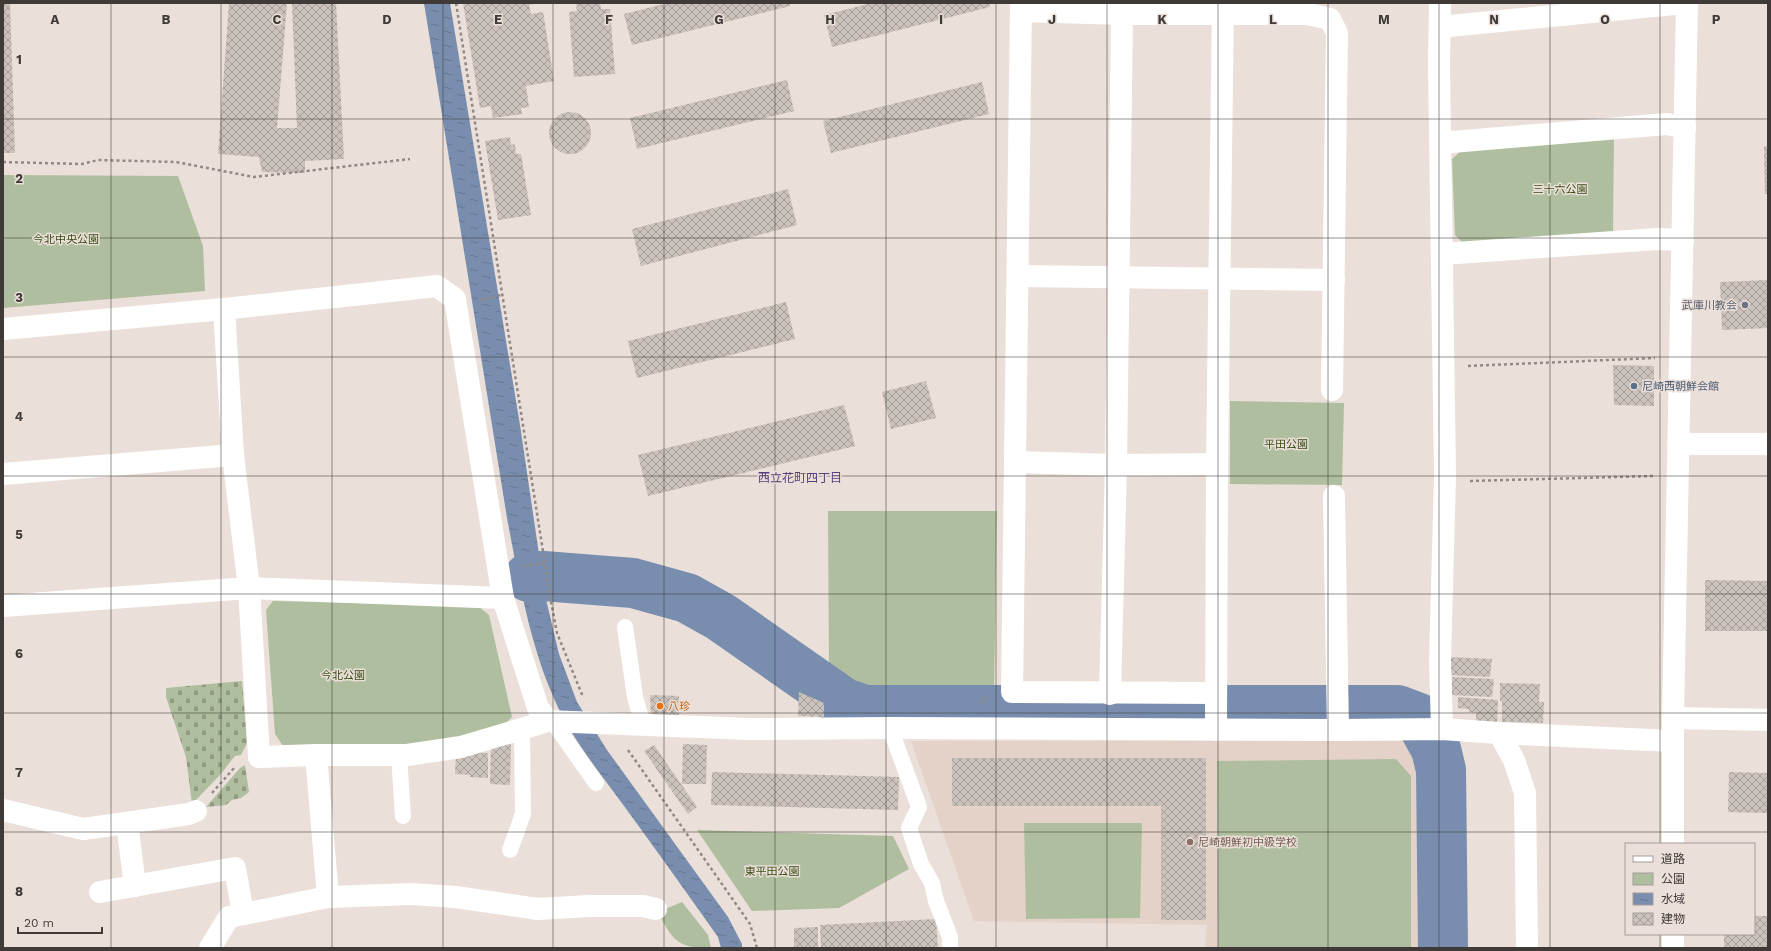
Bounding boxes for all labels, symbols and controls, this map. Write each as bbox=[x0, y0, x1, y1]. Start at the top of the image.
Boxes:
text: A bbox=[51, 12, 60, 27]
text: B bbox=[162, 12, 171, 27]
text: C bbox=[273, 12, 282, 27]
text: D bbox=[382, 12, 392, 27]
text: E bbox=[494, 12, 502, 27]
text: F bbox=[605, 12, 613, 27]
text: G bbox=[714, 12, 724, 27]
text: H bbox=[825, 12, 835, 27]
text: I bbox=[939, 12, 943, 27]
text: J bbox=[1048, 12, 1056, 27]
text: K bbox=[1157, 12, 1167, 27]
text: L bbox=[1269, 12, 1277, 27]
text: M bbox=[1378, 12, 1390, 27]
text: N bbox=[1489, 12, 1499, 27]
text: O bbox=[1600, 12, 1610, 27]
text: P bbox=[1712, 12, 1721, 27]
text: 1 bbox=[16, 52, 22, 67]
text: 2 bbox=[15, 171, 23, 186]
park label: 三十六公園 bbox=[1533, 183, 1588, 196]
park label: 今北中央公園 bbox=[33, 233, 99, 246]
text: 3 bbox=[15, 290, 23, 305]
place label: 武庫川教会 bbox=[1682, 299, 1737, 312]
marker: 武庫川教会 bbox=[1740, 300, 1750, 310]
place label: 尼崎西朝鮮会館 bbox=[1642, 380, 1719, 393]
marker: 尼崎西朝鮮会館 bbox=[1629, 381, 1639, 391]
text: 4 bbox=[15, 409, 24, 424]
park label: 平田公園 bbox=[1264, 438, 1308, 451]
district label: 西立花町四丁目 bbox=[758, 471, 842, 485]
text: 5 bbox=[15, 527, 23, 542]
text: 6 bbox=[15, 646, 23, 661]
park label: 今北公園 bbox=[321, 669, 365, 682]
place label: 八珍 bbox=[668, 700, 690, 713]
marker: 八珍 bbox=[655, 701, 665, 711]
text: 7 bbox=[15, 765, 23, 780]
place label: 尼崎朝鮮初中級学校 bbox=[1198, 836, 1297, 849]
marker: 尼崎朝鮮初中級学校 bbox=[1185, 837, 1195, 847]
legend bbox=[1625, 843, 1755, 935]
text: 道路 bbox=[1661, 852, 1685, 866]
park label: 東平田公園 bbox=[745, 865, 800, 878]
text: 公園 bbox=[1661, 872, 1685, 886]
text: 8 bbox=[15, 884, 23, 899]
text: 水域 bbox=[1661, 892, 1685, 906]
scale bar bbox=[18, 909, 102, 935]
text: 建物 bbox=[1661, 912, 1685, 926]
text: 20 m bbox=[24, 916, 54, 930]

